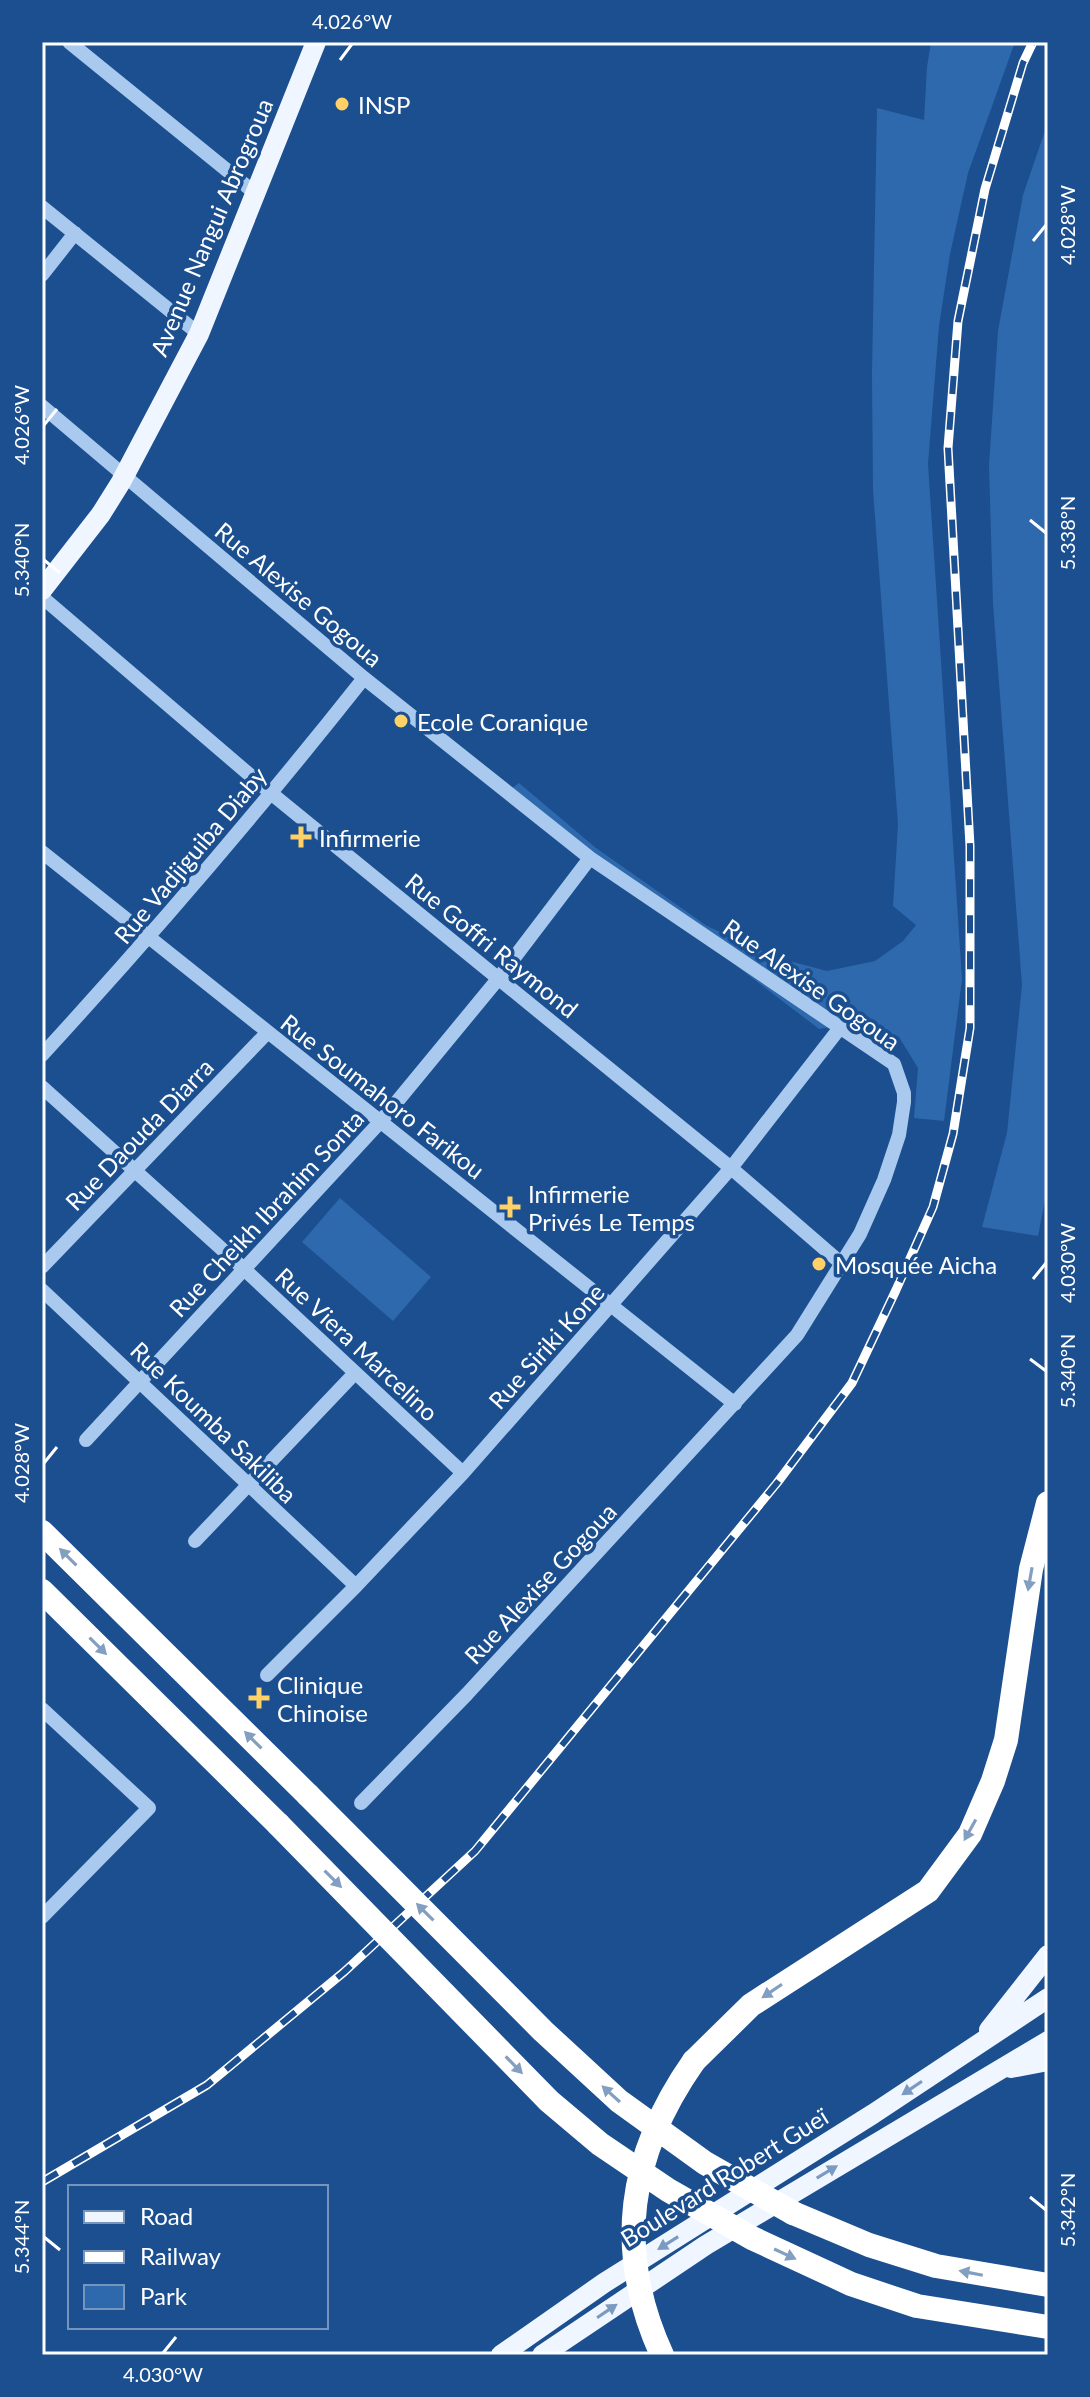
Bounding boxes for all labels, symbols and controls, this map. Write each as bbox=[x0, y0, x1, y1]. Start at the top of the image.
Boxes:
text: 4.026°W bbox=[312, 9, 392, 33]
place label: INSP bbox=[358, 90, 410, 119]
street label: Avenue Nangui Abrogroua bbox=[144, 94, 278, 360]
marker: INSP bbox=[333, 95, 351, 113]
text: 4.028°W bbox=[1055, 185, 1079, 265]
text: 4.026°W bbox=[9, 385, 33, 465]
text: 5.338°N bbox=[1055, 496, 1079, 570]
street label: Rue Alexise Gogoua bbox=[209, 516, 389, 672]
text: 5.340°N bbox=[9, 523, 33, 597]
place label: Ecole Coranique bbox=[417, 707, 588, 736]
marker: Ecole Coranique bbox=[392, 712, 410, 730]
street label: Rue Vadjiguiba Diaby bbox=[108, 760, 273, 949]
place label: Infirmerie bbox=[319, 823, 421, 852]
marker: Infirmerie bbox=[290, 826, 312, 848]
street label: Rue Goffri Raymond bbox=[400, 867, 584, 1023]
street label: Rue Alexise Gogoua bbox=[718, 912, 906, 1056]
street label: Rue Soumahoro Farikou bbox=[276, 1008, 490, 1184]
street label: Rue Daouda Diarra bbox=[59, 1052, 219, 1216]
street label: Rue Cheikh Ibrahim Sonta bbox=[163, 1104, 369, 1322]
place label: Infirmerie Privés Le Temps bbox=[528, 1179, 695, 1236]
marker: Infirmerie Privés Le Temps bbox=[499, 1196, 521, 1218]
text: 4.030°W bbox=[1055, 1223, 1079, 1303]
place label: Mosquée Aicha bbox=[835, 1250, 997, 1279]
marker: Mosquée Aicha bbox=[810, 1255, 828, 1273]
street label: Rue Viera Marcelino bbox=[270, 1261, 444, 1427]
street label: Rue Siriki Kone bbox=[482, 1277, 610, 1415]
text: 5.340°N bbox=[1055, 1334, 1079, 1408]
street label: Rue Koumba Sakiliba bbox=[125, 1335, 303, 1509]
text: 4.028°W bbox=[9, 1423, 33, 1503]
street label: Rue Alexise Gogoua bbox=[458, 1497, 622, 1669]
one-way arrow bbox=[59, 1549, 78, 1567]
one-way arrow bbox=[1023, 1567, 1036, 1592]
one-way arrow bbox=[88, 1636, 107, 1655]
place label: Clinique Chinoise bbox=[277, 1670, 368, 1727]
marker: Clinique Chinoise bbox=[248, 1687, 270, 1709]
one-way arrow bbox=[244, 1731, 263, 1750]
one-way arrow bbox=[963, 1819, 977, 1841]
one-way arrow bbox=[323, 1869, 341, 1888]
one-way arrow bbox=[416, 1904, 435, 1922]
one-way arrow bbox=[761, 1984, 782, 1999]
one-way arrow bbox=[505, 2055, 523, 2074]
one-way arrow bbox=[901, 2080, 922, 2095]
one-way arrow bbox=[602, 2085, 621, 2103]
street label: Boulevard Robert Gueï bbox=[615, 2101, 834, 2253]
one-way arrow bbox=[816, 2165, 838, 2179]
text: 5.342°N bbox=[1055, 2173, 1079, 2247]
legend bbox=[68, 2185, 328, 2329]
text: 5.344°N bbox=[9, 2200, 33, 2274]
text: Road bbox=[140, 2201, 193, 2230]
one-way arrow bbox=[658, 2235, 679, 2250]
text: Railway bbox=[140, 2241, 222, 2270]
one-way arrow bbox=[774, 2247, 797, 2261]
one-way arrow bbox=[958, 2266, 983, 2278]
text: Park bbox=[140, 2281, 188, 2310]
one-way arrow bbox=[596, 2304, 618, 2319]
text: 4.030°W bbox=[123, 2362, 203, 2386]

